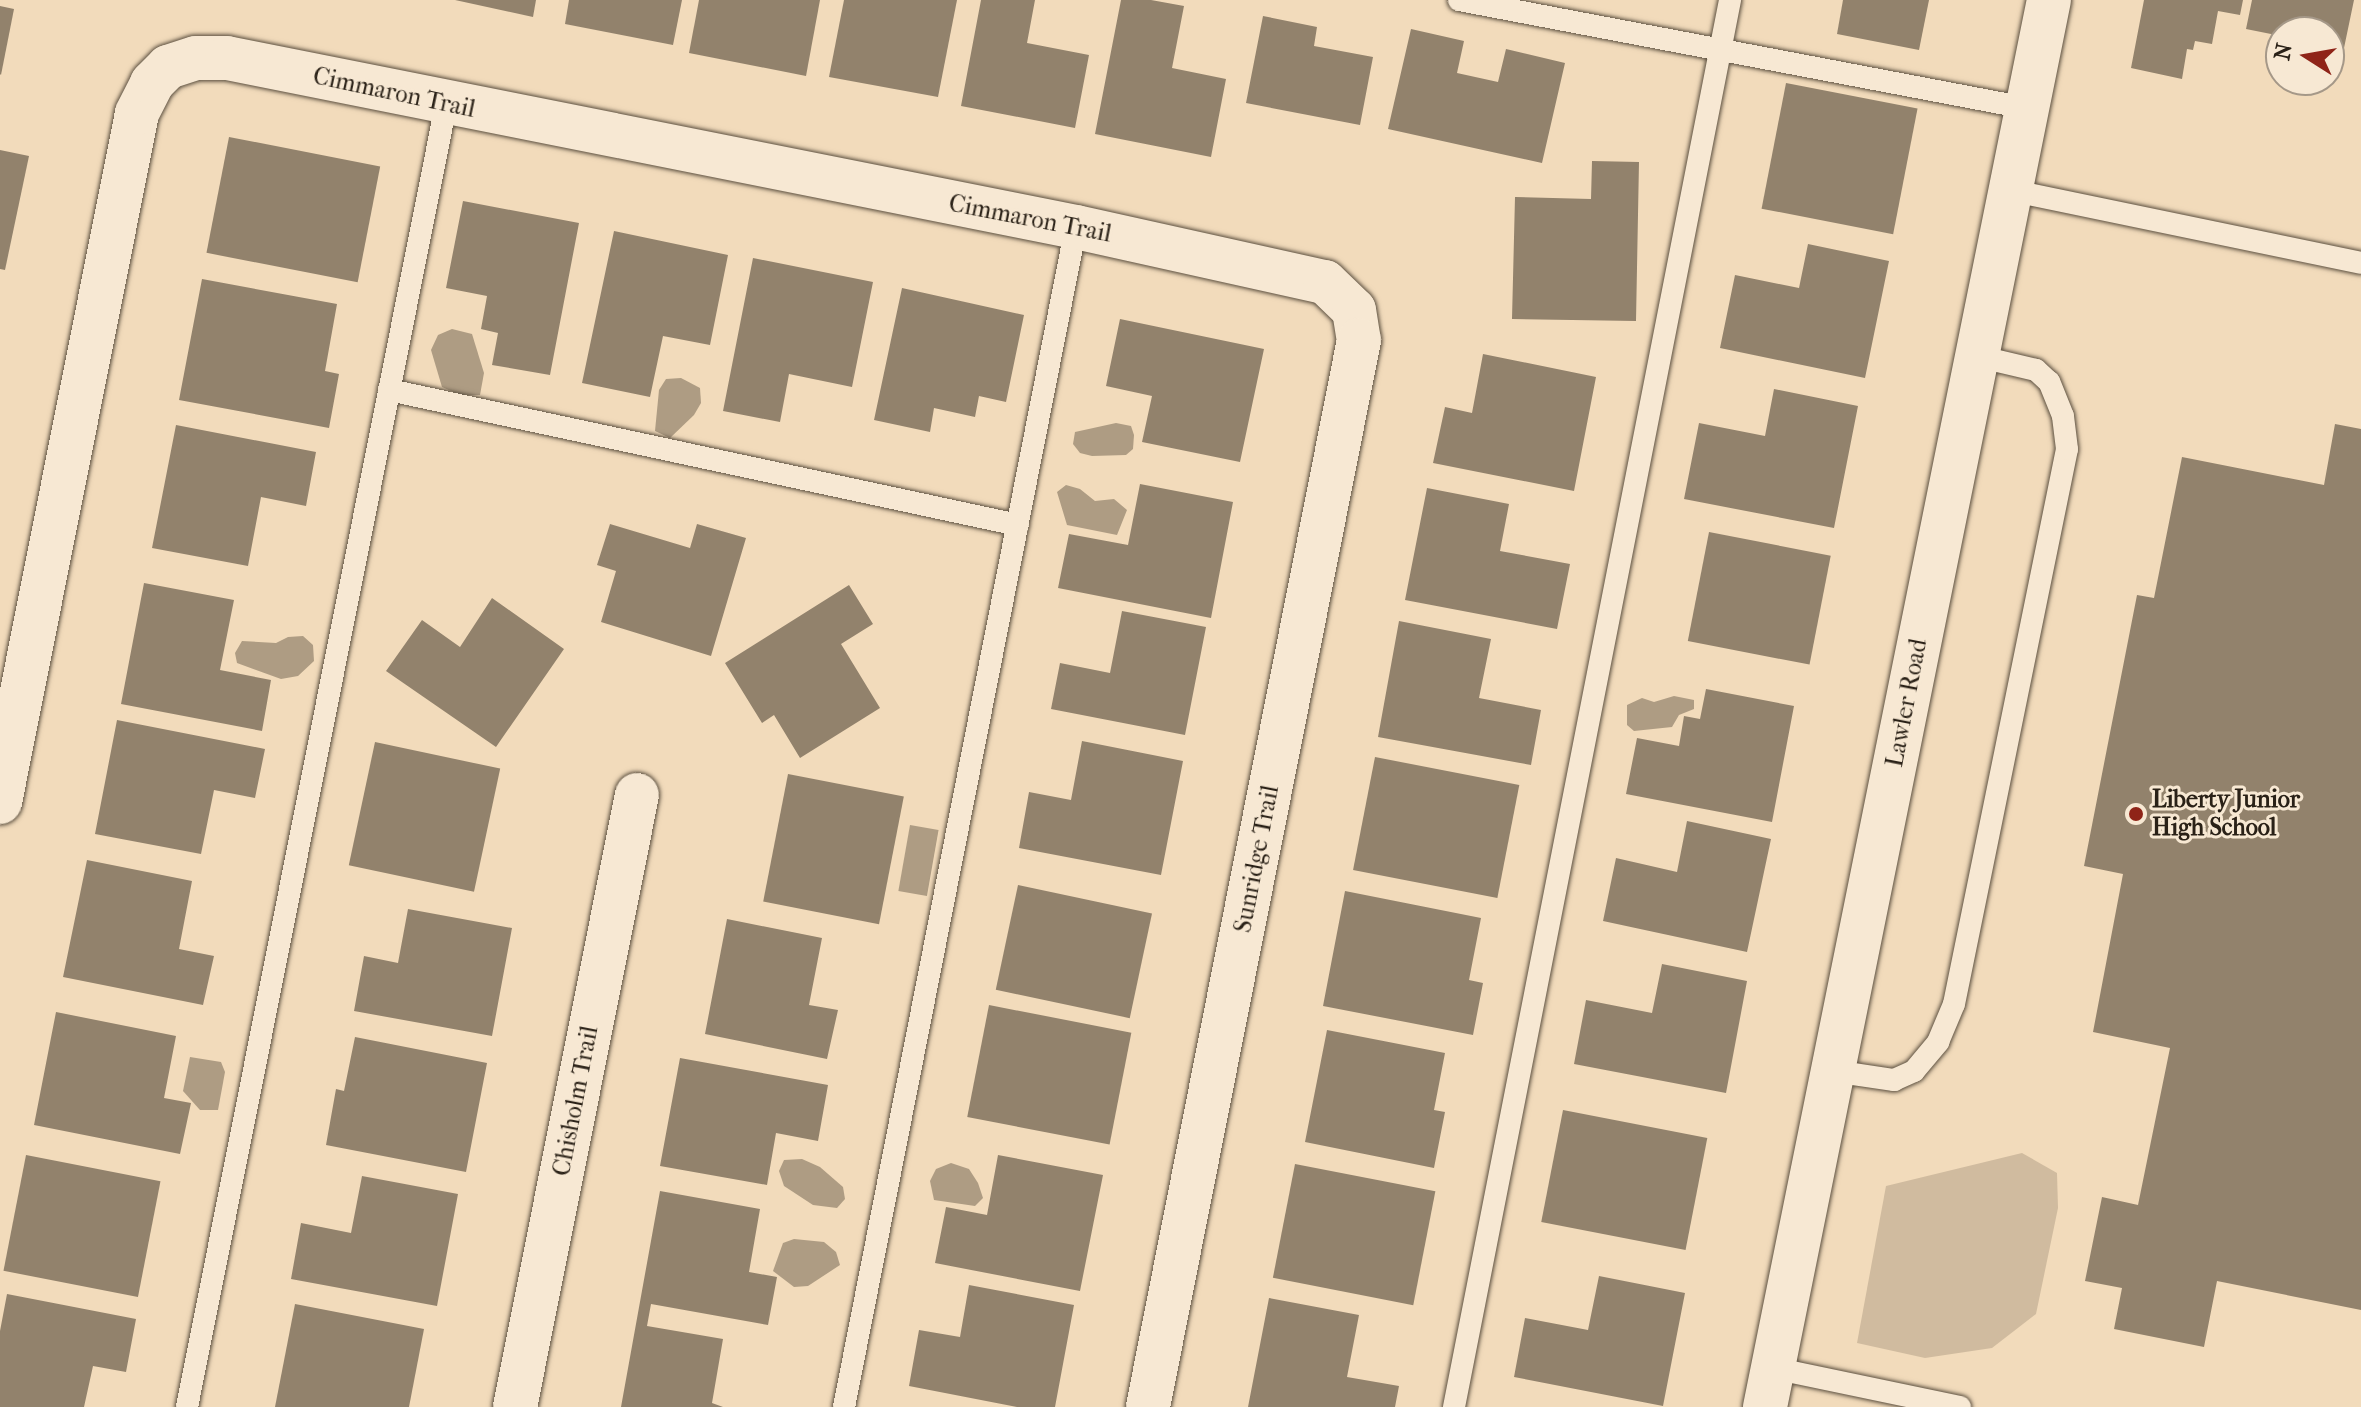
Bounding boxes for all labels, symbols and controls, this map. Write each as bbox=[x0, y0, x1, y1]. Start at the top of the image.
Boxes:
north arrow bbox=[2265, 16, 2345, 96]
text: N bbox=[2269, 41, 2298, 62]
street label: Cimmaron Trail bbox=[310, 62, 478, 124]
street label: Cimmaron Trail bbox=[946, 189, 1114, 249]
street label: Lawler Road bbox=[1880, 636, 1934, 770]
street label: Sunridge Trail bbox=[1229, 783, 1285, 935]
place label: Liberty Junior High School bbox=[2152, 786, 2300, 842]
marker: Liberty Junior High School bbox=[2127, 805, 2145, 823]
street label: Chisholm Trail bbox=[547, 1024, 605, 1178]

